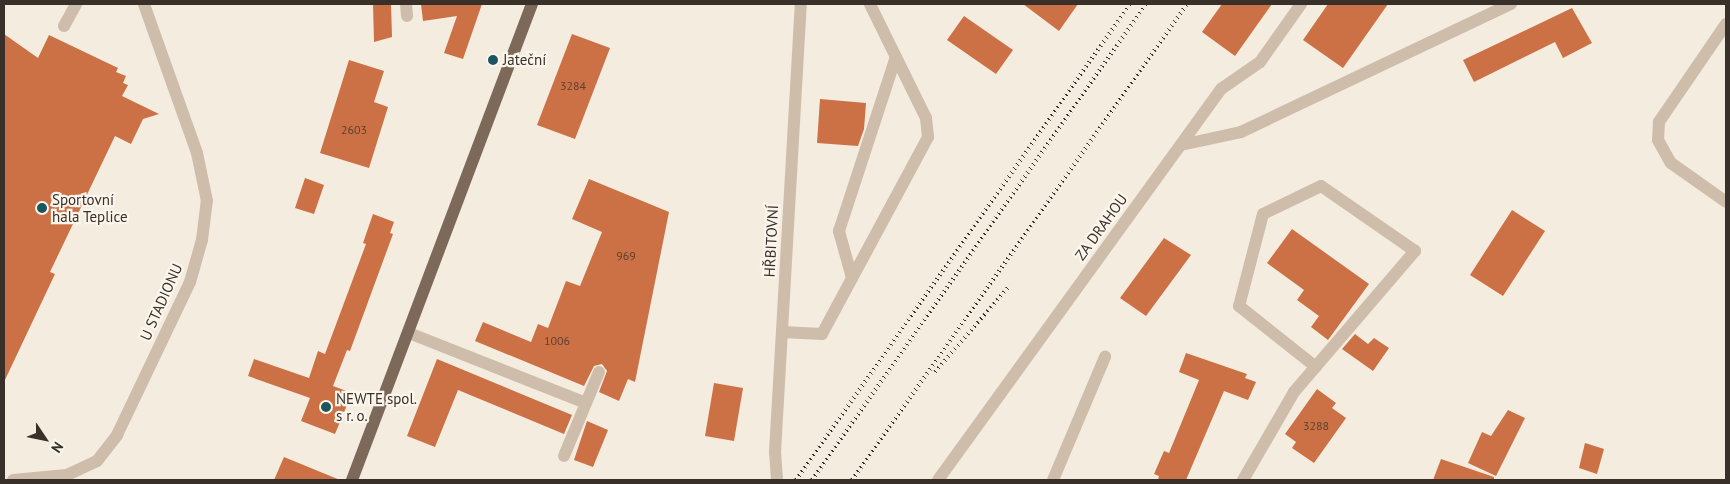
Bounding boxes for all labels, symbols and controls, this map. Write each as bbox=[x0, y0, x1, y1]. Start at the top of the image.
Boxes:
place label: Jateční bbox=[503, 51, 546, 69]
marker: Jateční bbox=[487, 54, 499, 66]
house number: 3284 bbox=[560, 79, 586, 93]
house number: 2603 bbox=[341, 123, 367, 137]
place label: Sportovní hala Teplice bbox=[52, 190, 128, 225]
street label: ZA DRAHOU bbox=[1071, 190, 1131, 264]
marker: Sportovní hala Teplice bbox=[36, 202, 48, 214]
street label: HŘBITOVNÍ bbox=[760, 204, 782, 278]
house number: 969 bbox=[616, 249, 636, 263]
street label: U STADIONU bbox=[136, 261, 186, 343]
house number: 1006 bbox=[544, 334, 570, 348]
place label: NEWTE spol. s r. o. bbox=[336, 389, 417, 424]
marker: NEWTE spol. s r. o. bbox=[320, 401, 332, 413]
north arrow bbox=[20, 414, 70, 464]
house number: 3288 bbox=[1303, 419, 1329, 433]
text: N bbox=[47, 439, 67, 456]

